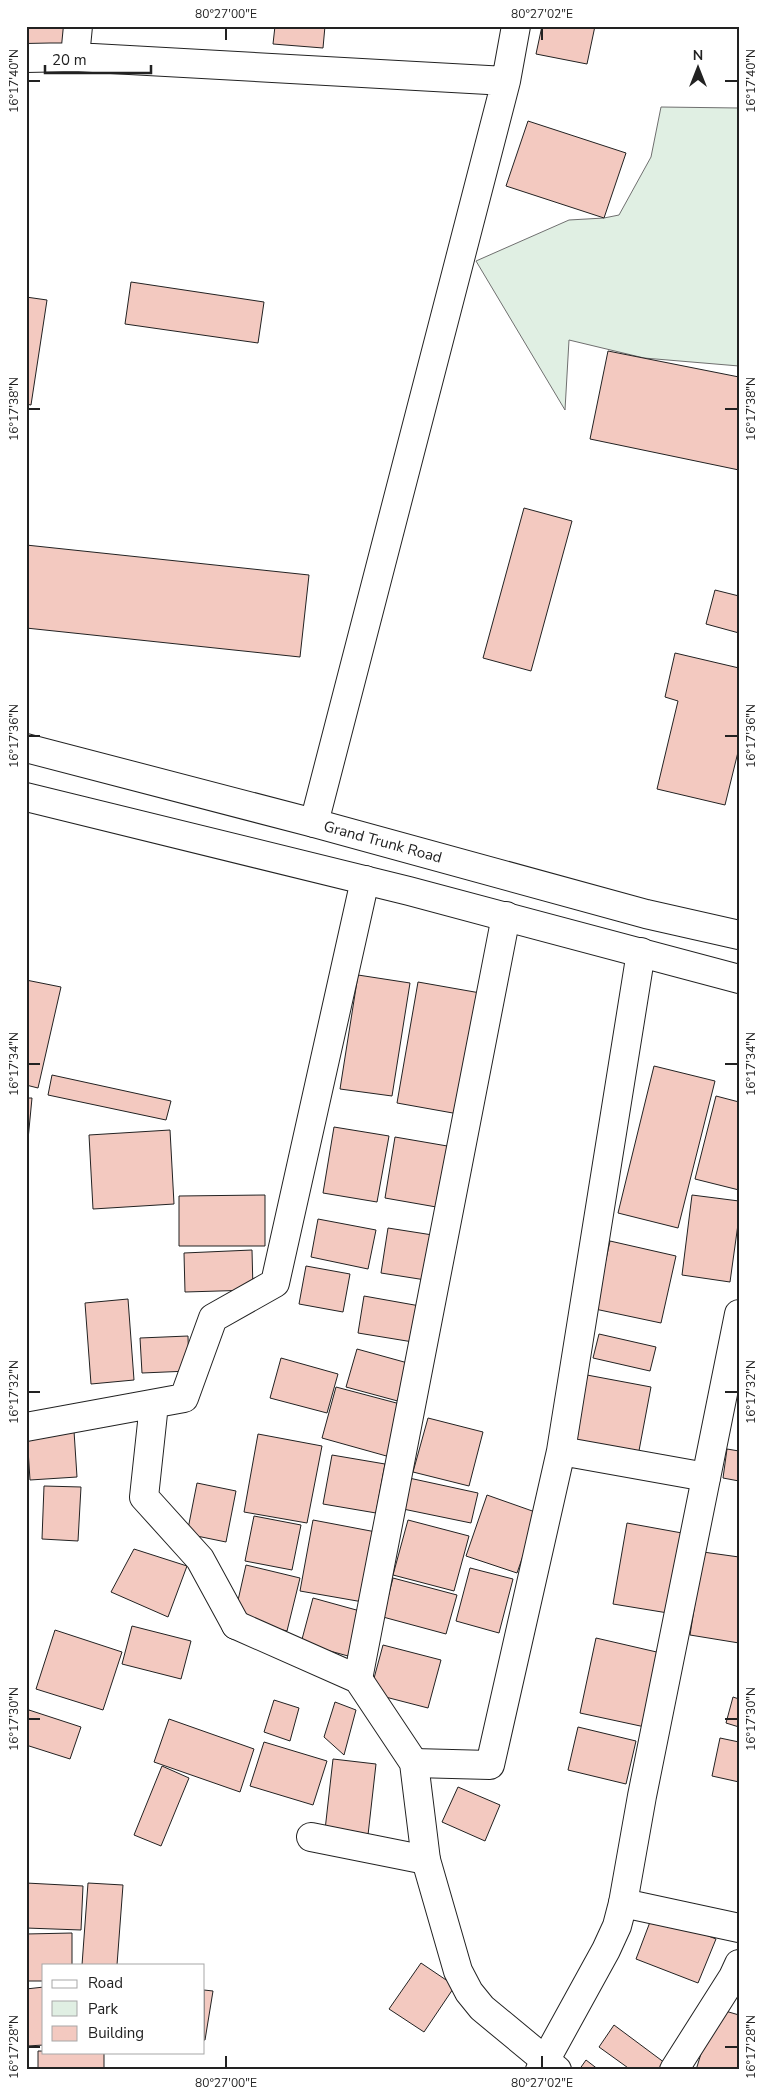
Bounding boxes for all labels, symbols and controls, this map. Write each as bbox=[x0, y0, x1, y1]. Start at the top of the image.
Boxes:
text: 80°27'00"E bbox=[195, 6, 257, 22]
text: 80°27'02"E bbox=[511, 6, 573, 22]
scale bar bbox=[45, 42, 151, 74]
north arrow bbox=[672, 42, 722, 92]
text: N bbox=[693, 46, 703, 65]
text: 16°17'40"N bbox=[6, 49, 22, 113]
text: 16°17'40"N bbox=[743, 49, 759, 113]
text: 20 m bbox=[52, 50, 87, 70]
text: 16°17'38"N bbox=[6, 377, 22, 441]
text: 16°17'38"N bbox=[743, 377, 759, 441]
text: 16°17'36"N bbox=[6, 704, 22, 768]
text: 16°17'36"N bbox=[743, 704, 759, 768]
street label: Grand Trunk Road bbox=[321, 816, 444, 868]
text: 16°17'34"N bbox=[6, 1032, 22, 1096]
text: 16°17'34"N bbox=[743, 1032, 759, 1096]
text: 16°17'32"N bbox=[6, 1360, 22, 1424]
text: 16°17'32"N bbox=[743, 1360, 759, 1424]
text: 16°17'30"N bbox=[6, 1687, 22, 1751]
text: 16°17'30"N bbox=[743, 1687, 759, 1751]
legend bbox=[42, 1964, 205, 2054]
text: Road bbox=[88, 1973, 123, 1993]
text: Park bbox=[88, 1999, 118, 2019]
text: 16°17'28"N bbox=[6, 2015, 22, 2079]
text: 16°17'28"N bbox=[743, 2015, 759, 2079]
text: Building bbox=[88, 2023, 144, 2043]
text: 80°27'00"E bbox=[195, 2075, 257, 2091]
text: 80°27'02"E bbox=[511, 2075, 573, 2091]

